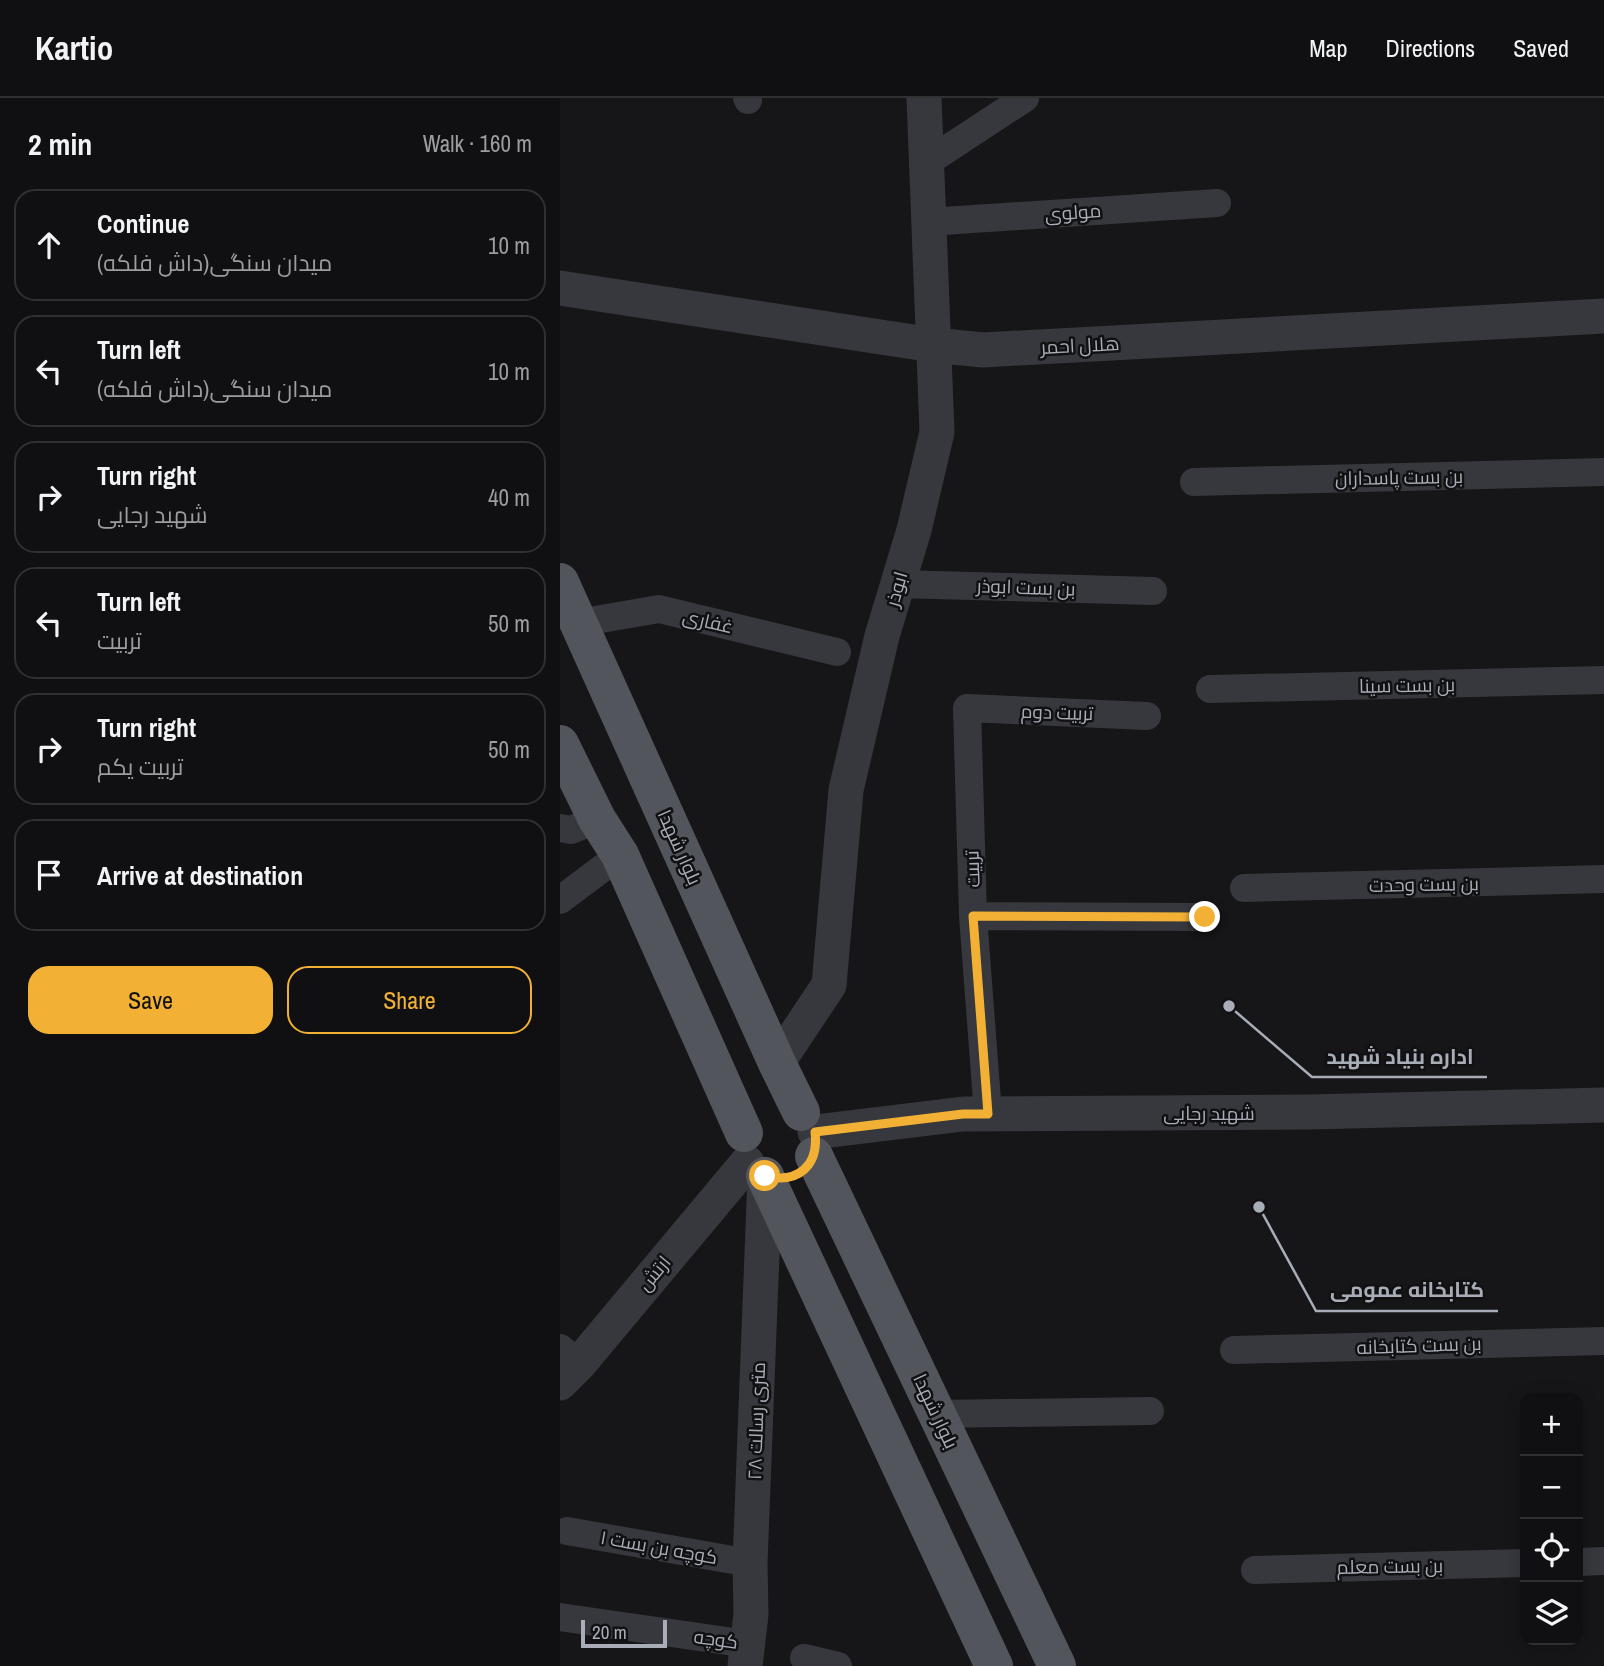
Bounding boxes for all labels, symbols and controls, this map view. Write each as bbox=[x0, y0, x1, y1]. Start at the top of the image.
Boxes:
text: Kartio bbox=[35, 26, 113, 70]
text: Map bbox=[1309, 32, 1347, 64]
text: Directions bbox=[1385, 32, 1475, 64]
text: Saved bbox=[1513, 32, 1569, 64]
text: 2 min bbox=[28, 124, 92, 164]
text: Walk · 160 m bbox=[423, 128, 532, 159]
street label: مولوی bbox=[1044, 197, 1102, 227]
text: Continue bbox=[97, 206, 189, 241]
icon: ahead bbox=[30, 226, 68, 264]
text: 10 m bbox=[488, 230, 530, 261]
text: میدان سنگی(داش فلکه) bbox=[97, 247, 332, 278]
street label: هلال احمر bbox=[1039, 330, 1120, 360]
text: Turn left bbox=[97, 332, 181, 367]
icon: left bbox=[30, 352, 68, 390]
text: 10 m bbox=[488, 356, 530, 387]
text: میدان سنگی(داش فلکه) bbox=[97, 373, 332, 404]
text: Turn right bbox=[97, 458, 196, 493]
street label: بن بست پاسداران bbox=[1335, 463, 1463, 491]
icon: right bbox=[30, 478, 68, 516]
text: 40 m bbox=[488, 482, 530, 513]
text: شهید رجایی bbox=[97, 499, 208, 530]
street label: ابوذر bbox=[878, 568, 913, 611]
street label: بن بست ابوذر bbox=[975, 572, 1076, 602]
text: Turn left bbox=[97, 584, 181, 619]
street label: غفاری bbox=[680, 603, 736, 639]
icon: left bbox=[30, 604, 68, 642]
text: 50 m bbox=[488, 608, 530, 639]
text: تربیت bbox=[97, 625, 142, 656]
street label: بن بست سینا bbox=[1359, 671, 1455, 699]
street label: تربیت دوم bbox=[1020, 698, 1094, 727]
text: Turn right bbox=[97, 710, 196, 745]
icon: right bbox=[30, 730, 68, 768]
text: 50 m bbox=[488, 734, 530, 765]
text: تربیت یکم bbox=[97, 751, 183, 782]
street label: بلوار شهدا bbox=[652, 805, 708, 889]
street label: تربیت bbox=[958, 850, 986, 888]
icon: arrive bbox=[30, 856, 68, 894]
text: Arrive at destination bbox=[97, 858, 303, 893]
street label: بن بست وحدت bbox=[1369, 870, 1479, 898]
route end bbox=[1189, 901, 1220, 932]
button: Save bbox=[28, 966, 273, 1034]
button: Share bbox=[287, 966, 532, 1034]
callout: اداره بنیاد شهید bbox=[1312, 1035, 1487, 1077]
text: اداره بنیاد شهید bbox=[1327, 1042, 1473, 1071]
street label: شهید رجایی bbox=[1163, 1100, 1255, 1126]
route start bbox=[749, 1160, 780, 1191]
street label: ارتش bbox=[632, 1250, 676, 1296]
callout: کتابخانه عمومی bbox=[1316, 1269, 1498, 1311]
text: کتابخانه عمومی bbox=[1330, 1275, 1484, 1304]
street label: بن بست کتابخانه bbox=[1356, 1330, 1482, 1360]
street label: ۲۸ متری رسالت bbox=[741, 1362, 771, 1480]
street label: بلوار شهدا bbox=[907, 1369, 965, 1453]
map controls bbox=[1520, 1393, 1583, 1645]
button: + bbox=[1520, 1393, 1583, 1456]
button: − bbox=[1520, 1456, 1583, 1519]
button: locate bbox=[1520, 1519, 1583, 1582]
street label: کوچه بن بست ۱ bbox=[598, 1524, 720, 1570]
street label: بن بست معلم bbox=[1336, 1552, 1444, 1581]
button: layers bbox=[1520, 1582, 1583, 1645]
scale bar bbox=[581, 1617, 667, 1649]
text: 20 m bbox=[592, 1619, 627, 1645]
street label: کوچه bbox=[692, 1623, 740, 1655]

